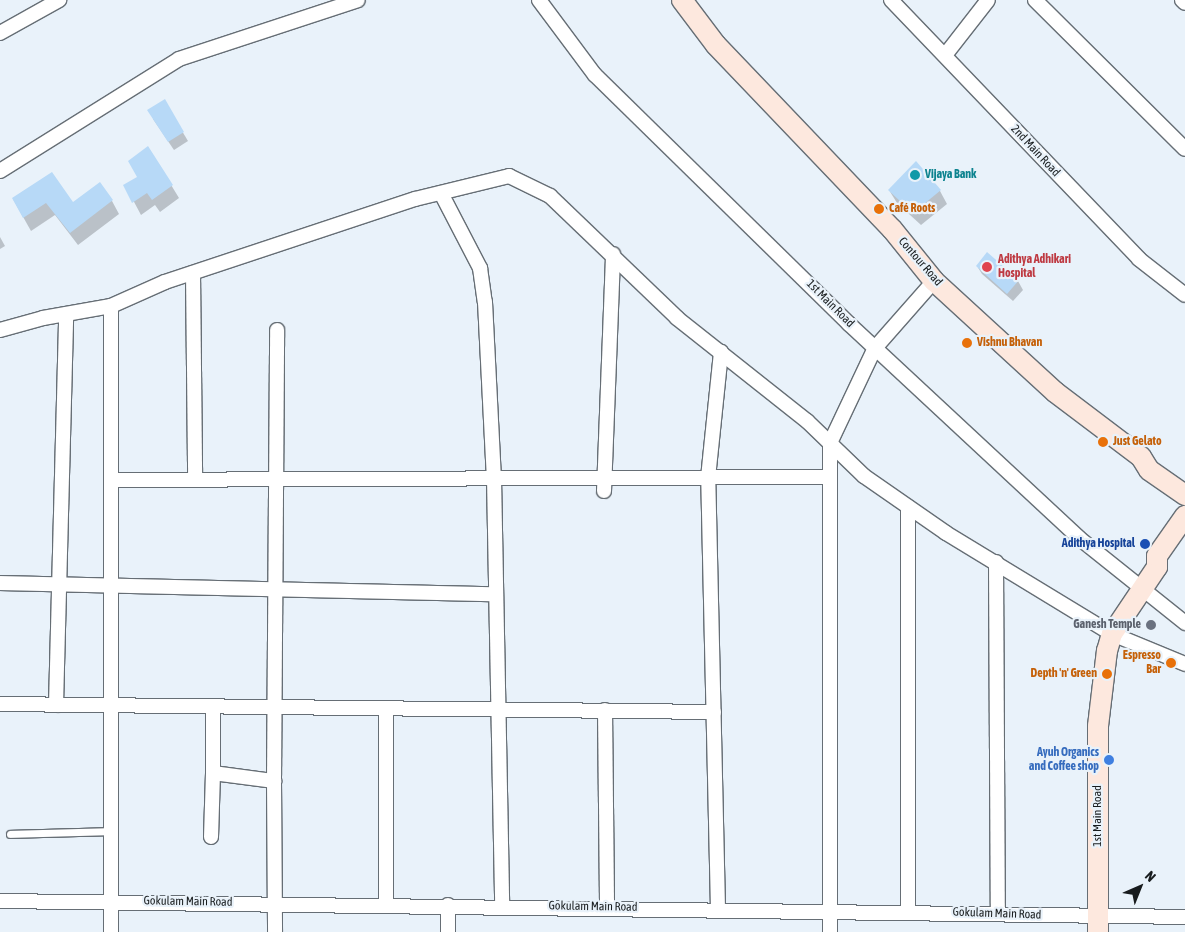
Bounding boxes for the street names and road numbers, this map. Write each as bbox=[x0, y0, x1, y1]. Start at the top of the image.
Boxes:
street label: 2nd Main Road bbox=[1007, 122, 1063, 180]
street label: Contour Road bbox=[895, 235, 945, 289]
street label: 1st Main Road bbox=[803, 277, 857, 331]
street label: 1st Main Road bbox=[1091, 785, 1105, 847]
street label: Gokulam Main Road bbox=[143, 894, 233, 910]
street label: Gokulam Main Road bbox=[548, 899, 638, 915]
street label: Gokulam Main Road bbox=[952, 905, 1042, 923]

